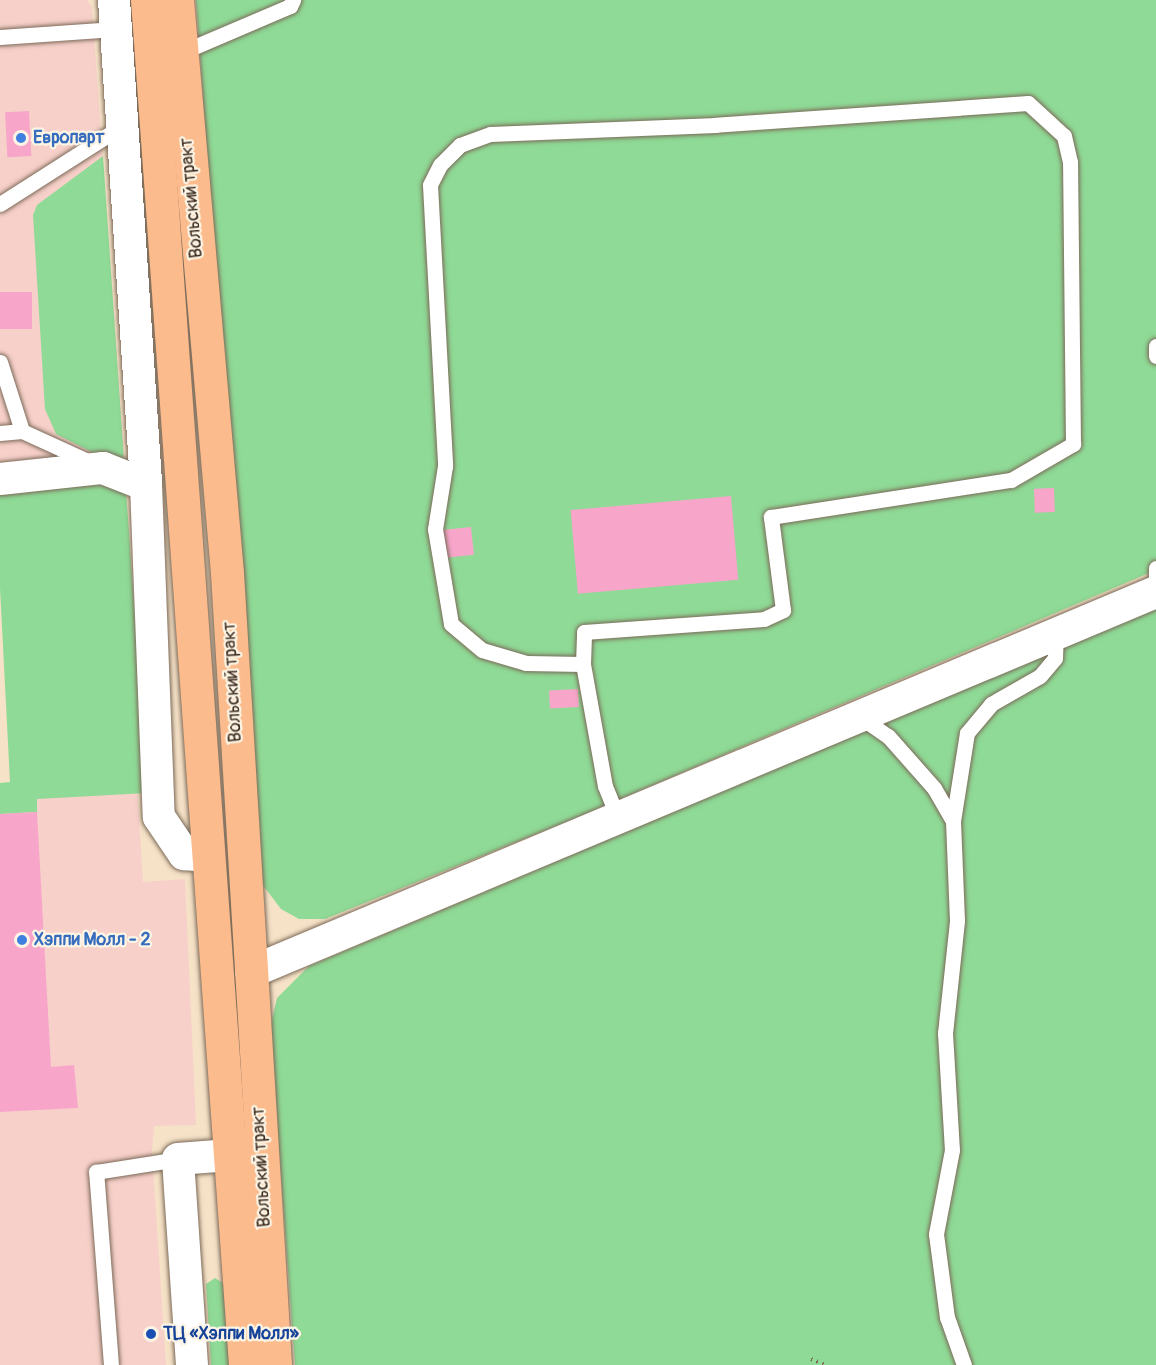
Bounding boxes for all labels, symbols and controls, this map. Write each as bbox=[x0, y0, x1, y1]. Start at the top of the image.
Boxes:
place label: Европарт bbox=[33, 127, 104, 149]
marker: Европарт bbox=[14, 131, 28, 145]
street label: Вольский тракт bbox=[176, 137, 208, 259]
street label: Вольский тракт bbox=[219, 621, 247, 743]
place label: Хэппи Молл - 2 bbox=[34, 929, 151, 951]
marker: Хэппи Молл - 2 bbox=[15, 933, 29, 947]
street label: Вольский тракт bbox=[248, 1106, 276, 1228]
place label: ТЦ «Хэппи Молл» bbox=[163, 1323, 299, 1345]
marker: ТЦ «Хэппи Молл» bbox=[144, 1327, 158, 1341]

